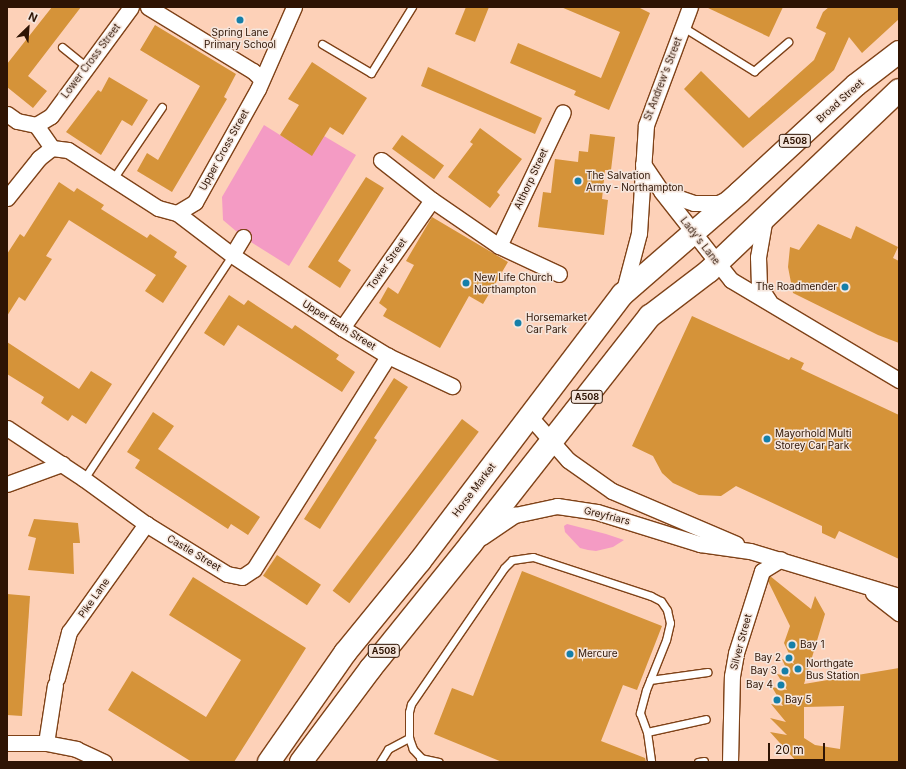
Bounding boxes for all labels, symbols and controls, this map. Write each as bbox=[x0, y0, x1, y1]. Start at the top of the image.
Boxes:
north arrow bbox=[8, 8, 48, 48]
text: N bbox=[26, 9, 40, 25]
marker: Spring Lane Primary School bbox=[235, 15, 245, 25]
street label: Lower Cross Street bbox=[59, 21, 123, 101]
place label: Spring Lane Primary School bbox=[204, 26, 276, 50]
street label: St Andrew's Street bbox=[642, 36, 684, 122]
street label: Broad Street bbox=[814, 77, 866, 125]
street label: Upper Cross Street bbox=[197, 107, 251, 193]
road number: A508 bbox=[778, 134, 812, 148]
street label: Althorp Street bbox=[512, 147, 550, 211]
place label: The Salvation Army - Northampton bbox=[586, 169, 683, 192]
marker: The Salvation Army - Northampton bbox=[573, 176, 583, 186]
street label: Lady's Lane bbox=[678, 215, 722, 267]
street label: Tower Street bbox=[365, 236, 409, 292]
place label: New Life Church Northampton bbox=[474, 271, 553, 294]
marker: New Life Church Northampton bbox=[461, 278, 471, 288]
place label: The Roadmender bbox=[756, 281, 837, 293]
marker: The Roadmender bbox=[840, 282, 850, 292]
street label: Upper Bath Street bbox=[300, 298, 378, 352]
place label: Horsemarket Car Park bbox=[526, 311, 587, 334]
marker: Horsemarket Car Park bbox=[513, 318, 523, 328]
road number: A508 bbox=[570, 390, 604, 404]
place label: Mayorhold Multi Storey Car Park bbox=[775, 427, 851, 450]
marker: Mayorhold Multi Storey Car Park bbox=[762, 434, 772, 444]
street label: Horse Market bbox=[450, 461, 498, 519]
street label: Greyfriars bbox=[583, 504, 631, 528]
street label: Castle Street bbox=[165, 532, 223, 574]
street label: Pike Lane bbox=[76, 576, 112, 620]
street label: Silver Street bbox=[728, 613, 754, 671]
place label: Bay 1 bbox=[800, 639, 825, 651]
marker: Bay 1 bbox=[787, 640, 797, 650]
road number: A508 bbox=[367, 644, 401, 658]
place label: Mercure bbox=[578, 648, 618, 660]
marker: Mercure bbox=[565, 649, 575, 659]
place label: Bay 2 bbox=[754, 652, 781, 664]
marker: Bay 2 bbox=[784, 653, 794, 663]
place label: Northgate Bus Station bbox=[806, 657, 859, 680]
marker: Northgate Bus Station bbox=[793, 664, 803, 674]
place label: Bay 3 bbox=[750, 665, 777, 677]
marker: Bay 3 bbox=[780, 666, 790, 676]
place label: Bay 4 bbox=[746, 679, 773, 691]
marker: Bay 4 bbox=[776, 680, 786, 690]
place label: Bay 5 bbox=[785, 694, 812, 706]
marker: Bay 5 bbox=[772, 695, 782, 705]
scale bar bbox=[770, 735, 827, 761]
text: 20 m bbox=[775, 742, 804, 757]

